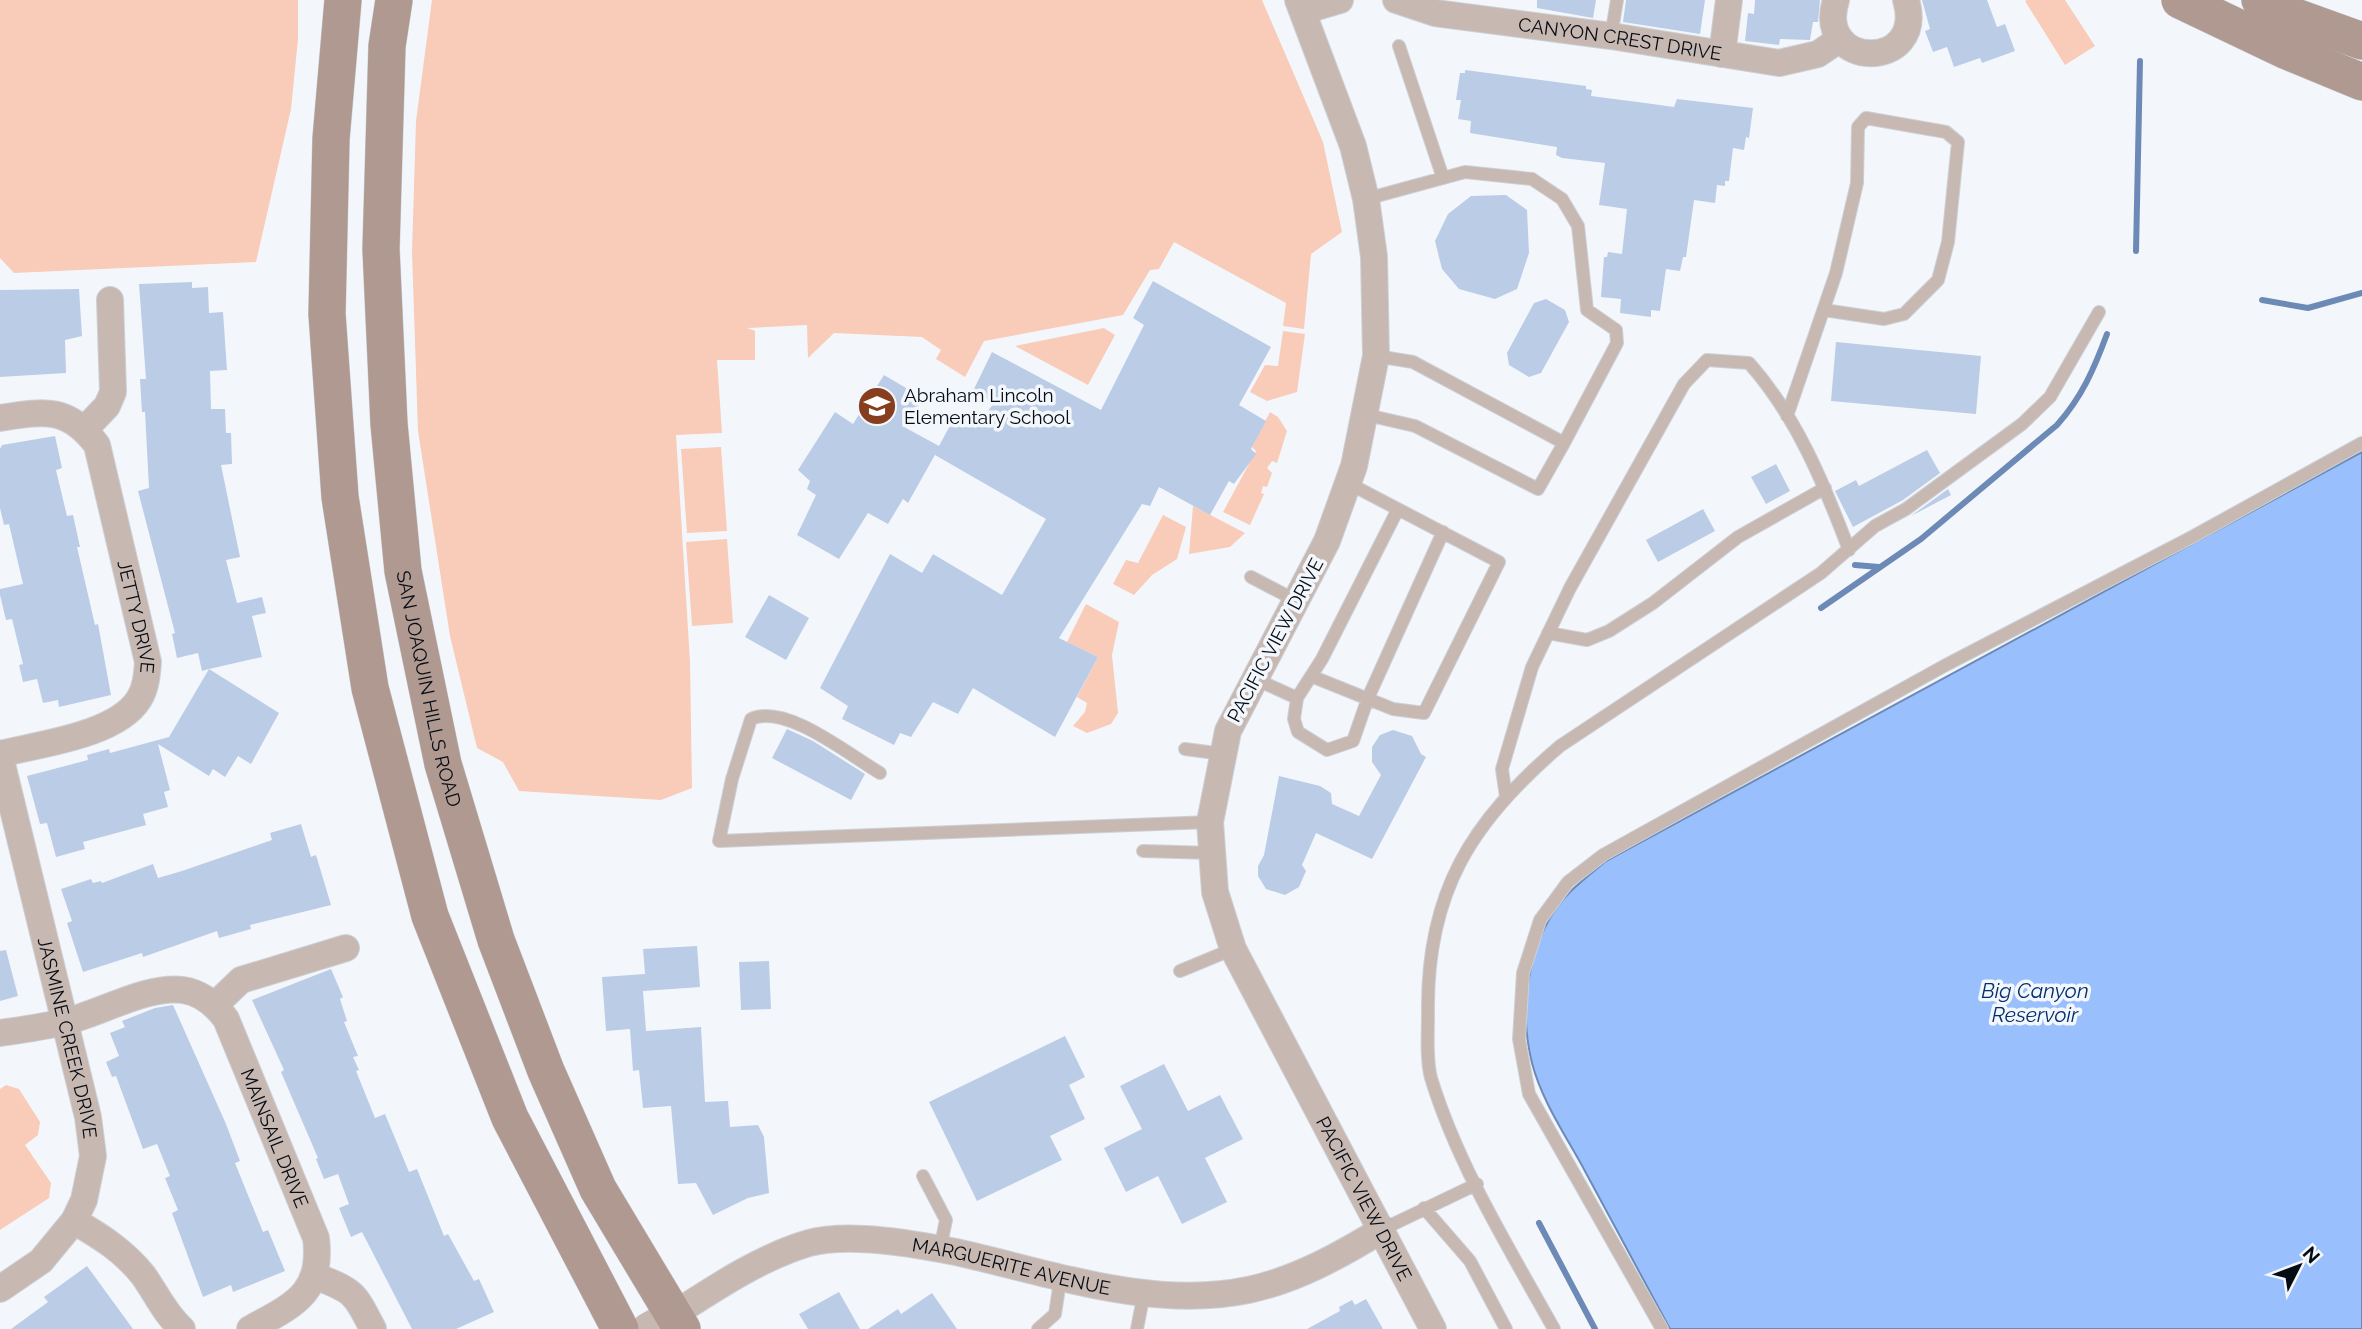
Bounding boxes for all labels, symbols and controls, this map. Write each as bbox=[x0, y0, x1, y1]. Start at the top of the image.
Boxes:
street label: CANYON CREST DRIVE bbox=[1517, 13, 1723, 65]
place label: Abraham Lincoln Elementary School bbox=[904, 384, 1071, 428]
school or university icon: Abraham Lincoln Elementary School bbox=[856, 385, 898, 427]
street label: PACIFIC VIEW DRIVE bbox=[1222, 554, 1328, 726]
street label: JETTY DRIVE bbox=[113, 558, 159, 674]
street label: SAN JOAQUIN HILLS ROAD bbox=[392, 569, 466, 809]
street label: JASMINE CREEK DRIVE bbox=[34, 935, 102, 1140]
water label: Big Canyon Reservoir bbox=[1981, 978, 2089, 1027]
street label: MAINSAIL DRIVE bbox=[237, 1065, 313, 1211]
street label: PACIFIC VIEW DRIVE bbox=[1312, 1113, 1417, 1284]
north arrow bbox=[2264, 1231, 2334, 1301]
street label: MARGUERITE AVENUE bbox=[911, 1233, 1113, 1299]
text: N bbox=[2299, 1242, 2325, 1267]

